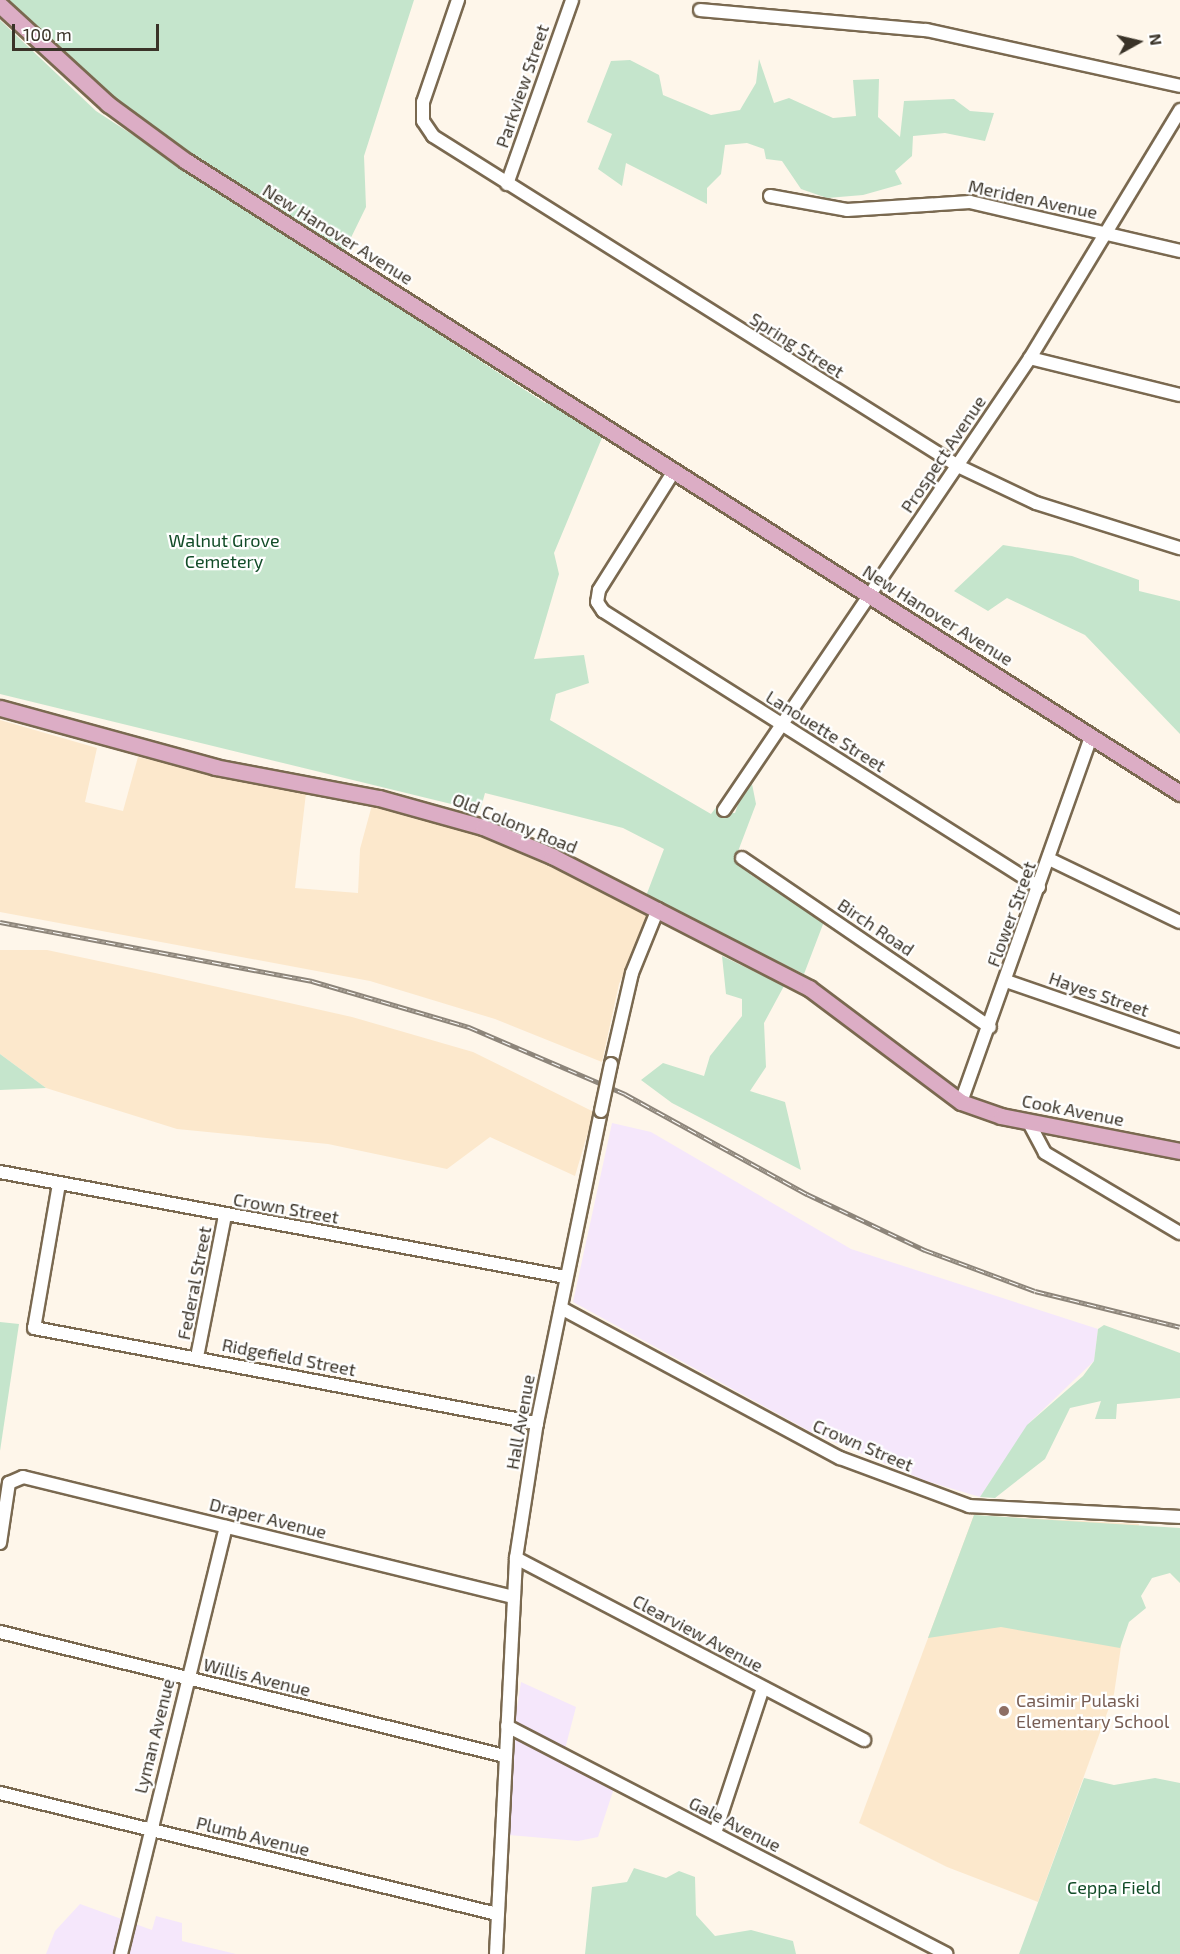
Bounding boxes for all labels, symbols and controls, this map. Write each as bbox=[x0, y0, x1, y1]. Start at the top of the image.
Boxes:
scale bar bbox=[15, 12, 162, 50]
north arrow bbox=[1108, 12, 1168, 72]
street label: Parkview Street bbox=[491, 21, 553, 151]
text: 100 m bbox=[23, 23, 72, 45]
text: N bbox=[1146, 32, 1167, 46]
street label: Meriden Avenue bbox=[966, 175, 1100, 223]
street label: New Hanover Avenue bbox=[258, 179, 418, 289]
street label: Spring Street bbox=[746, 308, 848, 382]
street label: Prospect Avenue bbox=[896, 391, 990, 517]
park label: Walnut Grove Cemetery bbox=[168, 530, 280, 572]
street label: New Hanover Avenue bbox=[858, 560, 1018, 670]
street label: Lanouette Street bbox=[762, 685, 890, 777]
street label: Old Colony Road bbox=[449, 788, 581, 858]
street label: Flower Street bbox=[982, 858, 1040, 970]
street label: Birch Road bbox=[834, 894, 918, 960]
street label: Hayes Street bbox=[1046, 967, 1152, 1021]
street label: Cook Avenue bbox=[1020, 1089, 1126, 1131]
street label: Crown Street bbox=[232, 1188, 340, 1228]
street label: Federal Street bbox=[172, 1224, 216, 1342]
street label: Ridgefield Street bbox=[220, 1333, 358, 1381]
street label: Hall Avenue bbox=[501, 1372, 539, 1472]
street label: Crown Street bbox=[810, 1414, 916, 1476]
street label: Draper Avenue bbox=[207, 1493, 329, 1543]
street label: Clearview Avenue bbox=[629, 1589, 767, 1677]
street label: Willis Avenue bbox=[201, 1653, 313, 1701]
street label: Lyman Avenue bbox=[129, 1676, 179, 1796]
place label: Casimir Pulaski Elementary School bbox=[1016, 1690, 1170, 1732]
marker: Casimir Pulaski Elementary School bbox=[997, 1704, 1011, 1718]
street label: Gale Avenue bbox=[685, 1792, 785, 1856]
street label: Plumb Avenue bbox=[194, 1811, 312, 1861]
park label: Ceppa Field bbox=[1067, 1876, 1161, 1898]

